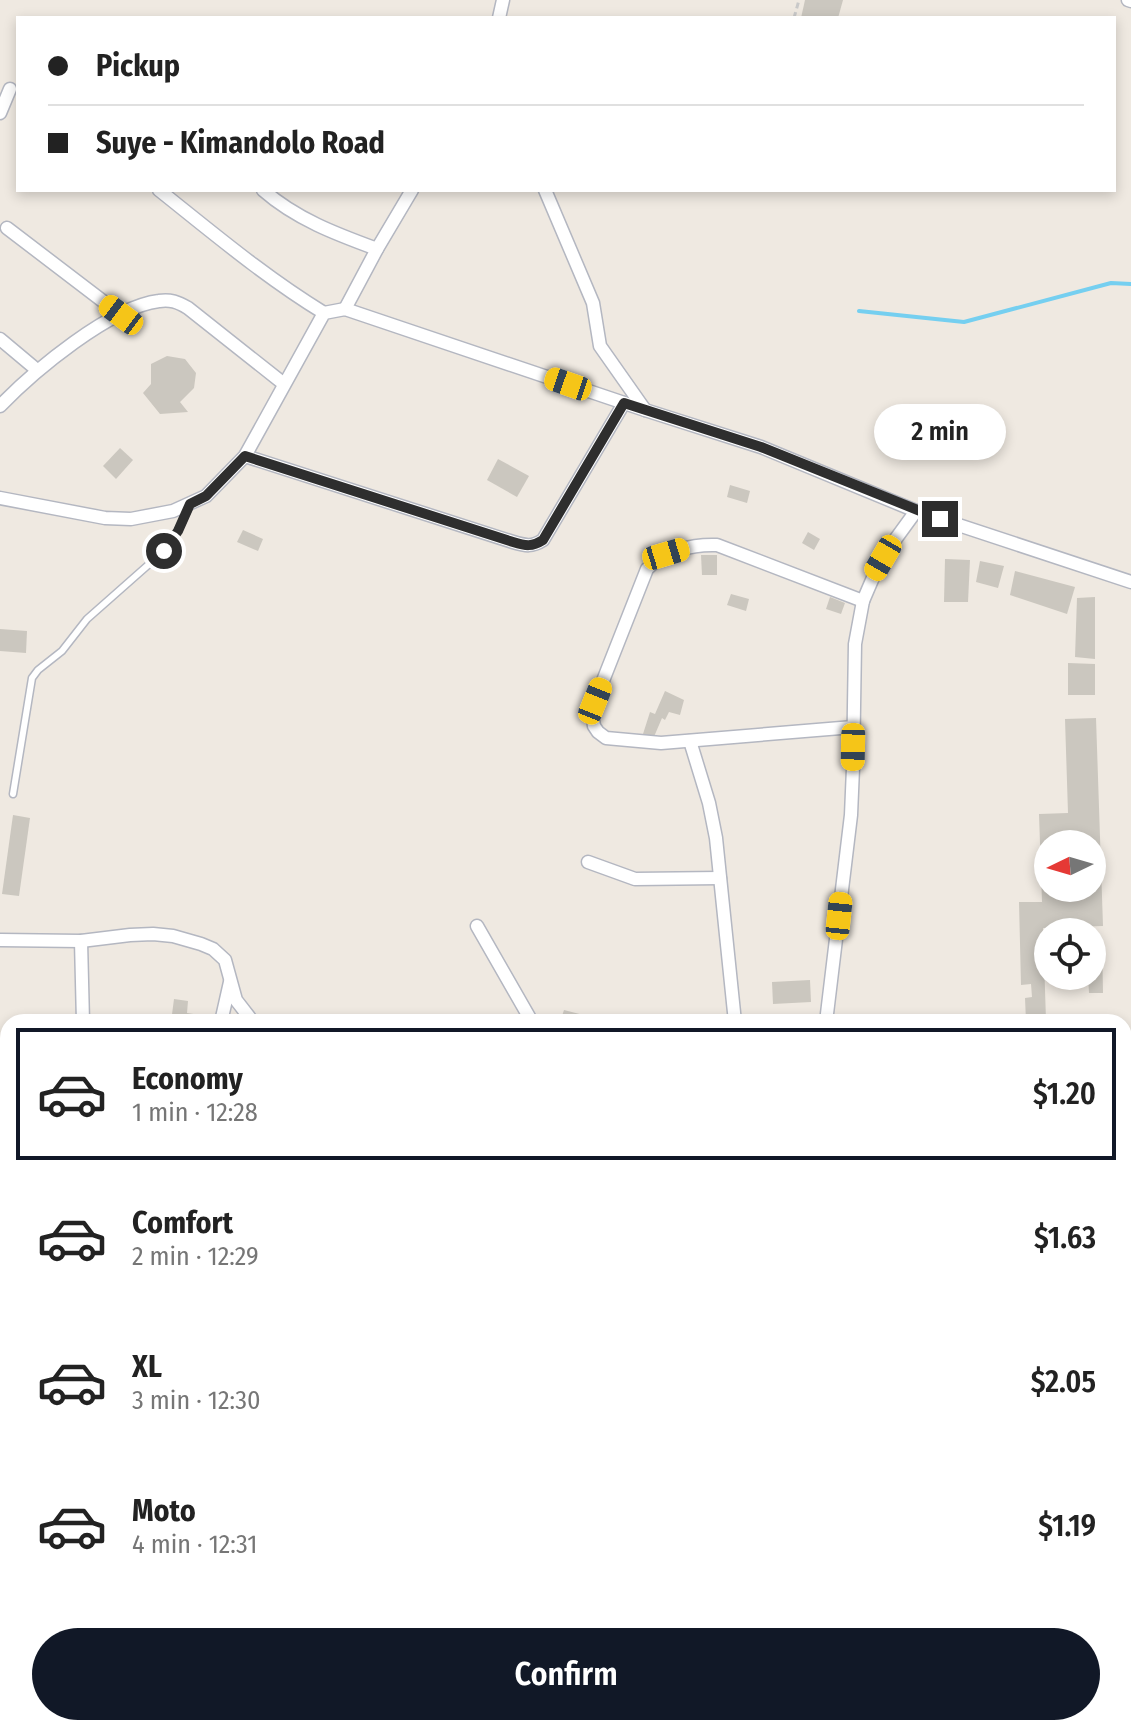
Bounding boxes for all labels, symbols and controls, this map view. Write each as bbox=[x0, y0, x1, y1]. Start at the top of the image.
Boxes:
text: Pickup bbox=[96, 48, 180, 84]
text: Suye - Kimandolo Road bbox=[96, 125, 385, 161]
car bbox=[95, 291, 147, 339]
car bbox=[541, 365, 595, 403]
callout: 2 min bbox=[874, 403, 1006, 459]
text: 2 min bbox=[911, 416, 969, 447]
route end bbox=[922, 501, 958, 537]
car bbox=[861, 531, 905, 585]
route start bbox=[146, 533, 182, 569]
car bbox=[640, 536, 692, 572]
car bbox=[575, 674, 615, 728]
car bbox=[841, 723, 865, 771]
north arrow bbox=[1034, 830, 1106, 902]
map controls bbox=[1034, 830, 1106, 990]
car bbox=[825, 891, 853, 941]
button: locate bbox=[1034, 918, 1106, 990]
icon: car bbox=[36, 1058, 108, 1130]
text: Economy bbox=[132, 1061, 243, 1097]
text: $1.20 bbox=[1033, 1076, 1096, 1112]
text: 1 min · 12:28 bbox=[132, 1097, 258, 1128]
icon: car bbox=[36, 1202, 108, 1274]
text: Comfort bbox=[132, 1205, 233, 1241]
text: $1.63 bbox=[1034, 1220, 1096, 1256]
text: 2 min · 12:29 bbox=[132, 1241, 259, 1272]
icon: car bbox=[36, 1346, 108, 1418]
text: XL bbox=[132, 1349, 162, 1385]
text: $2.05 bbox=[1031, 1364, 1096, 1400]
text: 3 min · 12:30 bbox=[132, 1385, 260, 1416]
icon: car bbox=[36, 1490, 108, 1562]
text: Moto bbox=[132, 1493, 196, 1529]
text: $1.19 bbox=[1038, 1508, 1096, 1544]
text: 4 min · 12:31 bbox=[132, 1529, 257, 1560]
button: Confirm bbox=[32, 1628, 1100, 1720]

